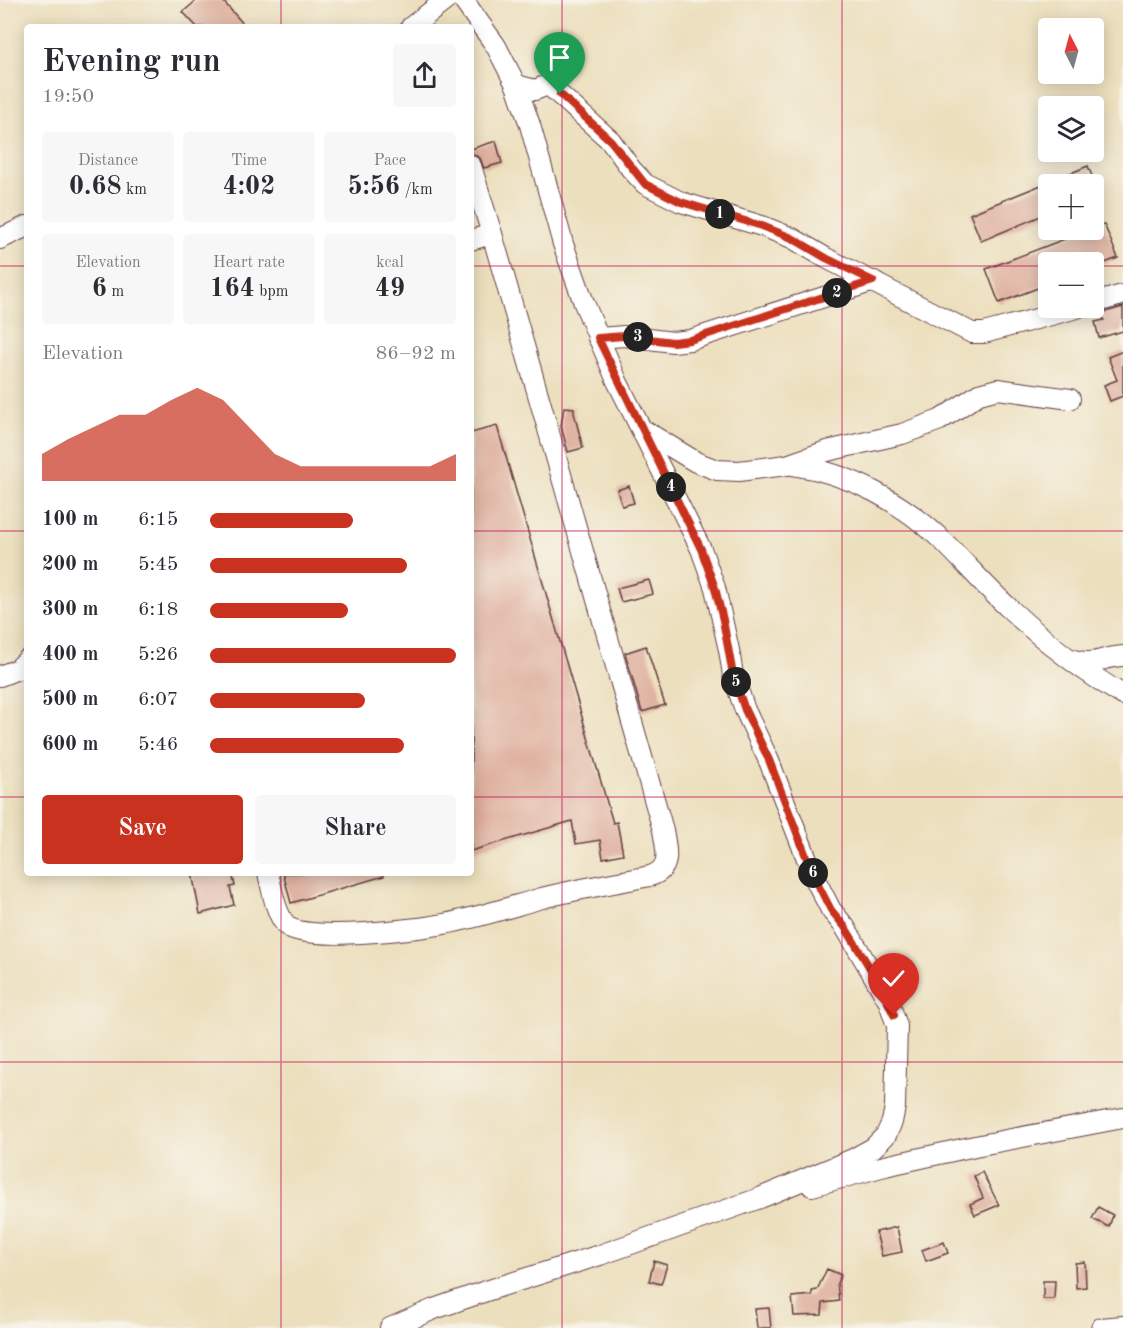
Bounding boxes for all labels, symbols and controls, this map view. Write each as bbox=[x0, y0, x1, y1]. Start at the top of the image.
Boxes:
north arrow bbox=[1038, 18, 1104, 84]
map controls bbox=[1038, 18, 1104, 318]
pin bbox=[534, 32, 585, 94]
icon: arrive bbox=[543, 41, 576, 74]
button: share bbox=[393, 44, 456, 107]
text: Evening run bbox=[42, 46, 221, 79]
text: 19:50 bbox=[42, 87, 94, 107]
button: layers bbox=[1038, 96, 1104, 162]
text: Distance bbox=[78, 153, 138, 169]
text: Time bbox=[231, 153, 267, 169]
text: Pace bbox=[374, 153, 406, 169]
text: 0.68 bbox=[69, 174, 122, 200]
text: 4:02 bbox=[223, 174, 275, 200]
text: 5:56 bbox=[347, 174, 400, 200]
button: + bbox=[1038, 174, 1104, 240]
text: km bbox=[122, 182, 147, 198]
text: /km bbox=[400, 182, 433, 198]
pin: 1 bbox=[705, 199, 735, 229]
text: 1 bbox=[715, 206, 725, 222]
button: − bbox=[1038, 252, 1104, 318]
text: Elevation bbox=[75, 255, 141, 271]
text: Heart rate bbox=[213, 255, 285, 271]
text: kcal bbox=[376, 255, 404, 271]
text: 6 bbox=[92, 276, 107, 302]
text: 164 bbox=[210, 276, 255, 302]
text: 49 bbox=[375, 276, 405, 302]
pin: 2 bbox=[822, 278, 852, 308]
text: m bbox=[107, 284, 124, 300]
text: bpm bbox=[255, 284, 288, 300]
text: 2 bbox=[832, 285, 842, 301]
pin: 3 bbox=[623, 322, 653, 352]
text: 3 bbox=[633, 329, 643, 345]
text: Elevation bbox=[42, 344, 123, 364]
text: 86–92 m bbox=[376, 344, 456, 364]
pin: 4 bbox=[656, 472, 686, 502]
text: 4 bbox=[666, 479, 676, 495]
text: 100 m bbox=[42, 510, 98, 530]
text: 6:15 bbox=[138, 510, 178, 530]
text: 200 m bbox=[42, 555, 98, 575]
text: 5:45 bbox=[138, 555, 178, 575]
text: 300 m bbox=[42, 600, 98, 620]
text: 6:18 bbox=[138, 600, 178, 620]
text: 400 m bbox=[42, 645, 98, 665]
text: 5:26 bbox=[138, 645, 178, 665]
pin: 5 bbox=[721, 667, 751, 697]
text: 5 bbox=[731, 674, 741, 690]
text: 500 m bbox=[42, 690, 98, 710]
text: 6:07 bbox=[138, 690, 178, 710]
text: 600 m bbox=[42, 735, 98, 755]
text: 5:46 bbox=[138, 735, 178, 755]
button: Save bbox=[42, 795, 243, 864]
button: Share bbox=[255, 795, 456, 864]
pin: 6 bbox=[798, 858, 828, 888]
text: 6 bbox=[808, 865, 818, 881]
pin bbox=[868, 953, 919, 1015]
icon: check bbox=[877, 962, 910, 995]

